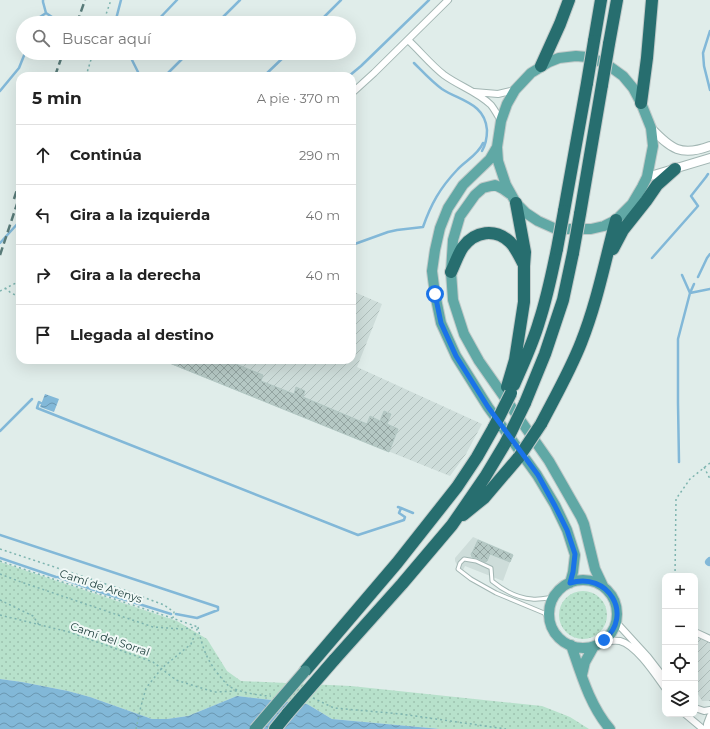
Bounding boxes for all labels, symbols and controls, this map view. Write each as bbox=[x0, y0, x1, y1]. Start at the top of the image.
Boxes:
search box bbox=[16, 16, 356, 60]
icon: search bbox=[30, 27, 52, 49]
text: Buscar aquí bbox=[62, 29, 151, 48]
text: 5 min bbox=[32, 88, 82, 108]
text: A pie · 370 m bbox=[257, 90, 340, 106]
icon: ahead bbox=[32, 144, 54, 166]
text: Continúa bbox=[70, 145, 142, 164]
text: 290 m bbox=[299, 147, 340, 163]
icon: left bbox=[32, 204, 54, 226]
text: Gira a la izquierda bbox=[70, 205, 210, 224]
text: 40 m bbox=[306, 207, 340, 223]
icon: right bbox=[32, 264, 54, 286]
text: Gira a la derecha bbox=[70, 265, 201, 284]
text: 40 m bbox=[306, 267, 340, 283]
route start bbox=[426, 285, 444, 303]
icon: arrive bbox=[32, 324, 54, 346]
text: Llegada al destino bbox=[70, 325, 214, 344]
street label: Camí de Arenys bbox=[58, 566, 145, 606]
map controls bbox=[662, 573, 698, 717]
button: + bbox=[662, 573, 698, 609]
button: − bbox=[662, 609, 698, 645]
street label: Camí del Sorral bbox=[68, 619, 152, 659]
route end bbox=[595, 631, 613, 649]
button: locate bbox=[662, 645, 698, 681]
button: layers bbox=[662, 681, 698, 717]

